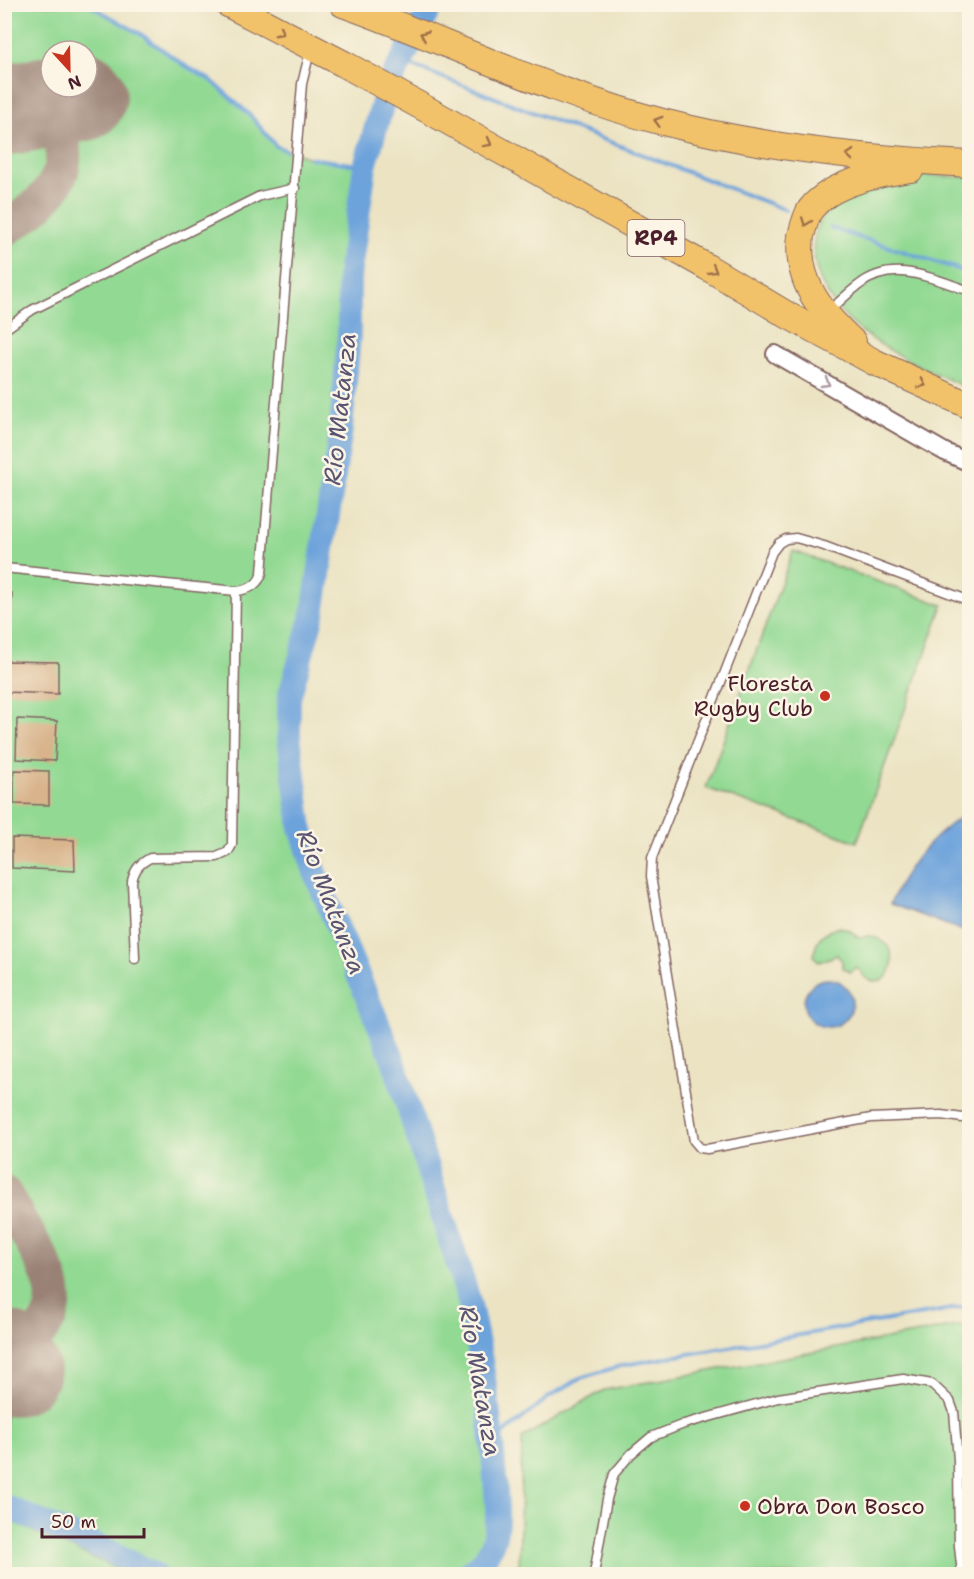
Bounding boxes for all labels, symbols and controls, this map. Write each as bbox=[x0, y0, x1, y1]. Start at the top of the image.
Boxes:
one-way arrow bbox=[274, 25, 284, 36]
one-way arrow bbox=[420, 30, 431, 42]
north arrow bbox=[39, 39, 99, 99]
text: N bbox=[65, 70, 84, 95]
one-way arrow bbox=[653, 115, 663, 128]
one-way arrow bbox=[482, 136, 492, 148]
one-way arrow bbox=[845, 148, 854, 161]
one-way arrow bbox=[800, 216, 813, 227]
road number: RP4 bbox=[628, 220, 684, 256]
one-way arrow bbox=[707, 263, 717, 274]
water label: Río Matanza bbox=[316, 331, 364, 487]
one-way arrow bbox=[820, 376, 830, 388]
one-way arrow bbox=[915, 376, 926, 388]
place label: Floresta Rugby Club bbox=[694, 669, 813, 723]
marker: Floresta Rugby Club bbox=[818, 689, 832, 703]
water label: Río Matanza bbox=[289, 825, 373, 979]
water label: Río Matanza bbox=[451, 1303, 509, 1459]
place label: Obra Don Bosco bbox=[757, 1492, 925, 1521]
marker: Obra Don Bosco bbox=[738, 1499, 752, 1513]
scale bar bbox=[42, 1501, 144, 1539]
text: 50 m bbox=[51, 1510, 96, 1534]

